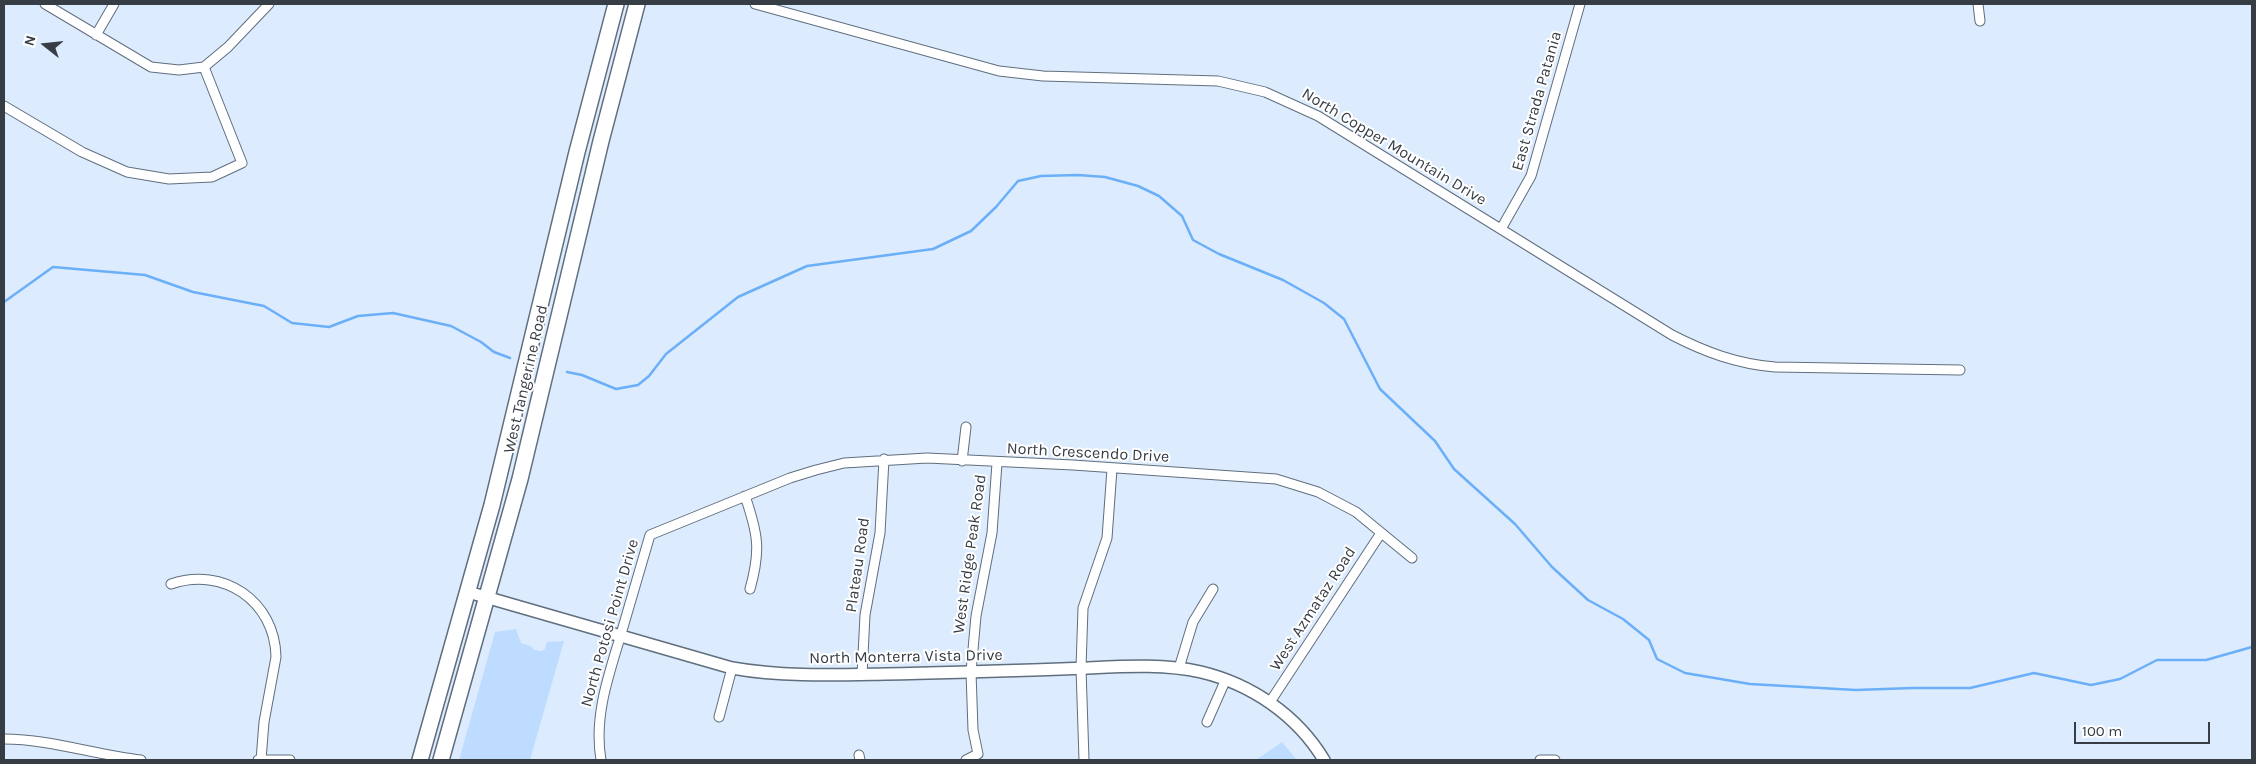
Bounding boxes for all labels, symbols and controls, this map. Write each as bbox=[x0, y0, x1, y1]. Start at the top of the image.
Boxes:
north arrow bbox=[20, 20, 70, 70]
street label: East Strada Patania bbox=[1508, 29, 1566, 173]
text: N bbox=[21, 34, 40, 48]
street label: North Copper Mountain Drive bbox=[1298, 84, 1490, 210]
street label: West Tangerine Road bbox=[500, 303, 552, 455]
street label: North Crescendo Drive bbox=[1006, 439, 1170, 467]
street label: West Ridge Peak Road bbox=[949, 473, 991, 635]
street label: Plateau Road bbox=[842, 516, 874, 614]
street label: North Potosi Point Drive bbox=[577, 537, 643, 709]
street label: West Azmataz Road bbox=[1266, 543, 1360, 675]
street label: North Monterra Vista Drive bbox=[809, 646, 1003, 668]
scale bar bbox=[2076, 712, 2212, 744]
text: 100 m bbox=[2082, 722, 2122, 740]

